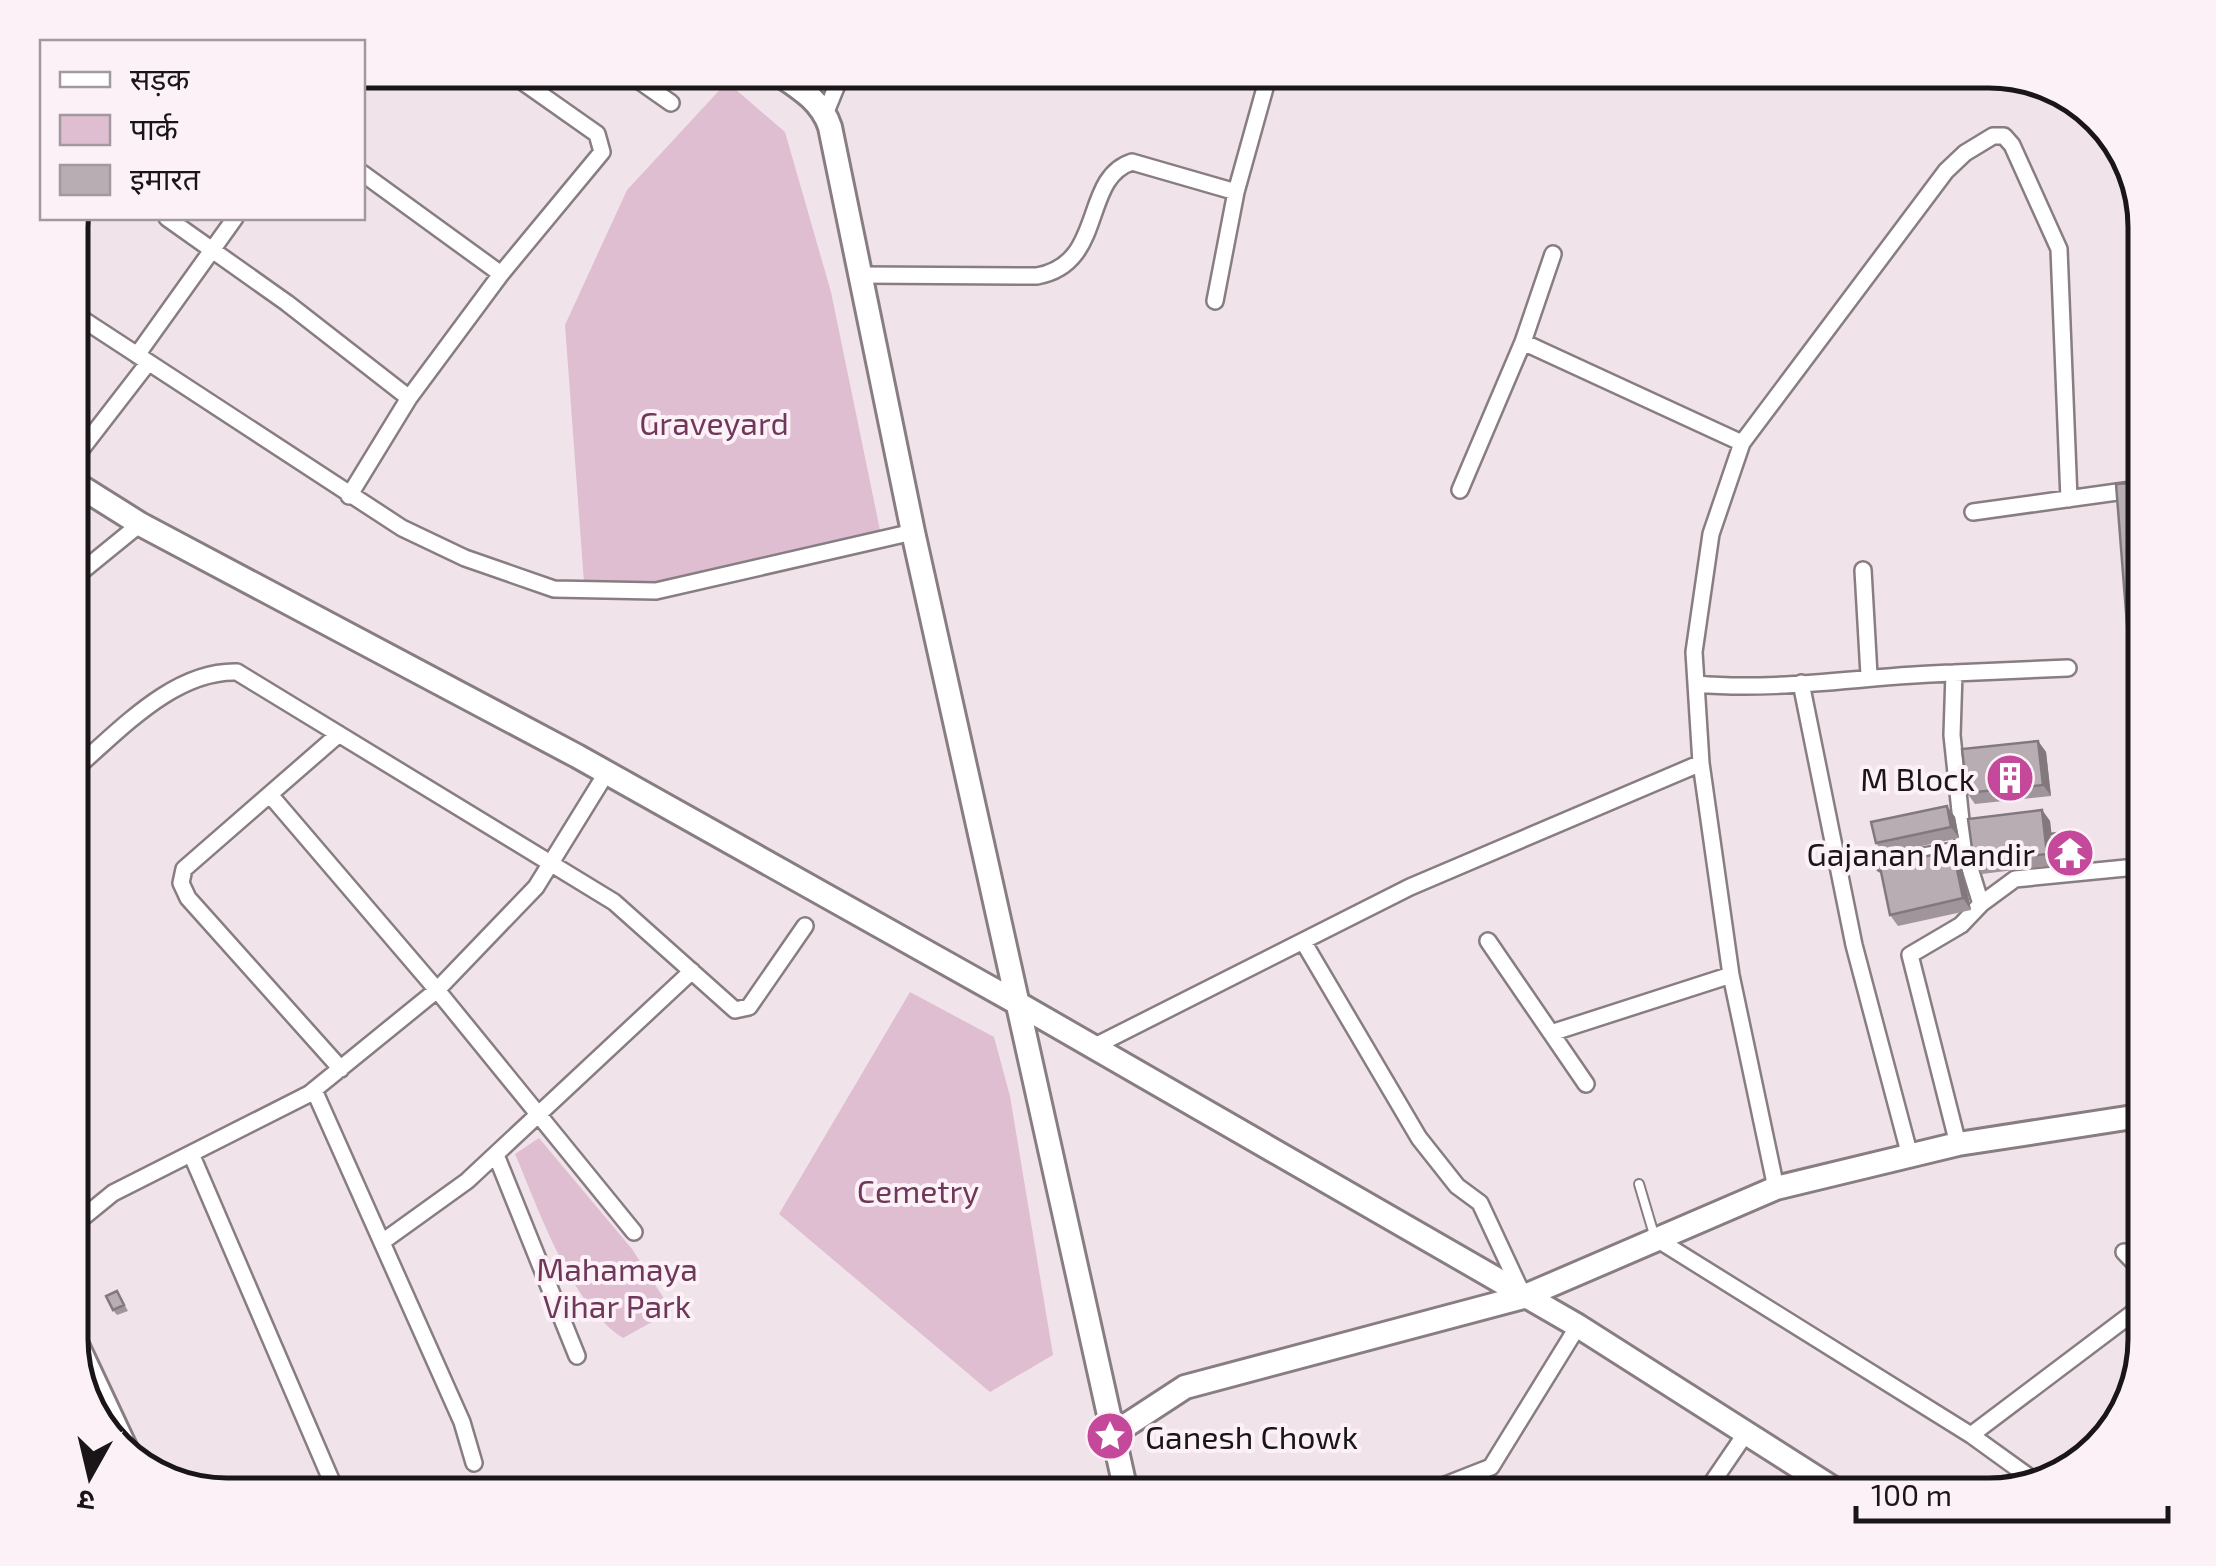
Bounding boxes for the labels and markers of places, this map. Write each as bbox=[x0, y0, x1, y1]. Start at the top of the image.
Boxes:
building icon: M Block bbox=[1984, 752, 2036, 804]
place label: M Block bbox=[1860, 759, 1975, 797]
temple icon: Gajanan Mandir bbox=[2044, 827, 2096, 879]
place label: Gajanan Mandir bbox=[1807, 834, 2035, 873]
place icon: Ganesh Chowk bbox=[1084, 1410, 1136, 1462]
place label: Ganesh Chowk bbox=[1145, 1417, 1358, 1455]

